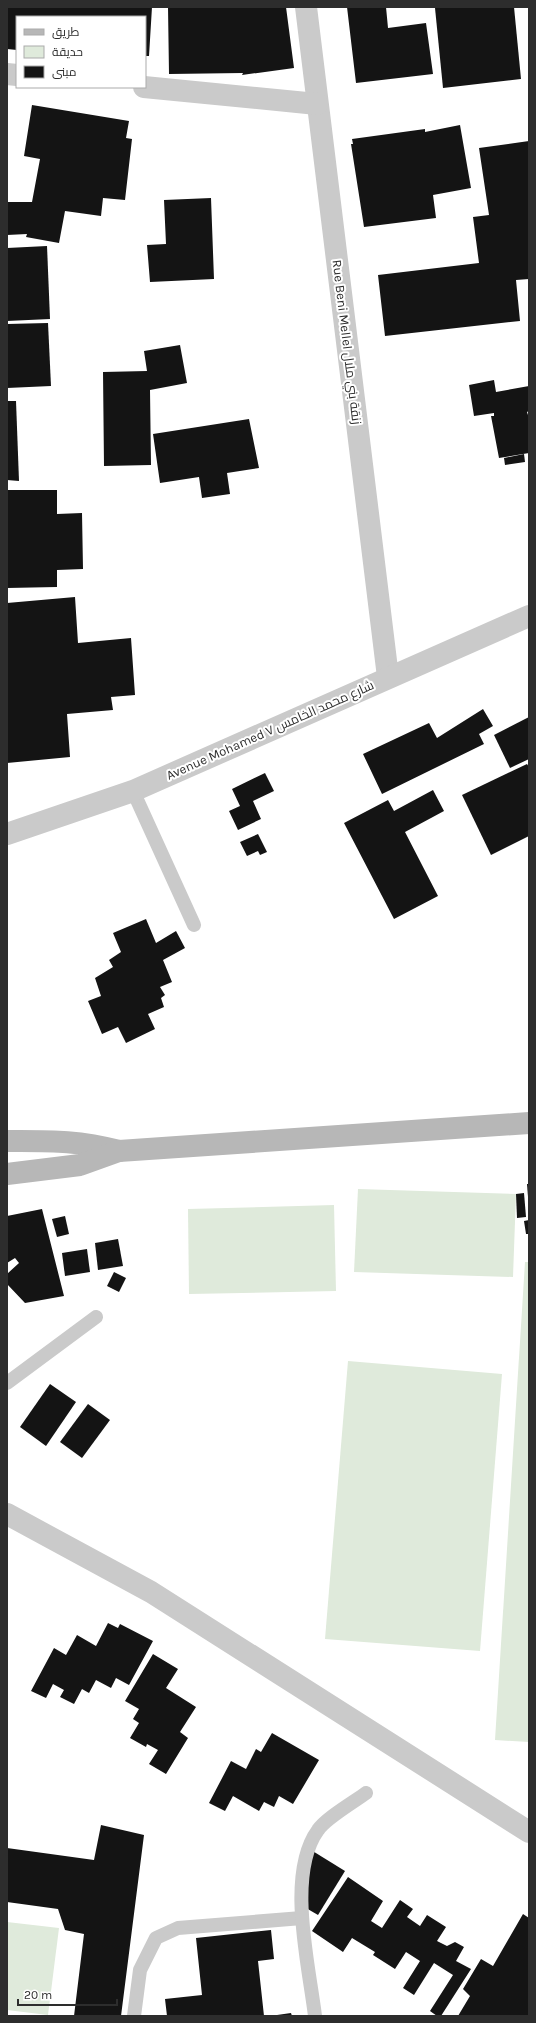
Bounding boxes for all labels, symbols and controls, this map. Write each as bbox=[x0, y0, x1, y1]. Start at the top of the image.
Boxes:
legend bbox=[16, 16, 146, 88]
text: طريق bbox=[52, 25, 80, 39]
text: حديقة bbox=[52, 45, 83, 59]
text: مبنى bbox=[52, 65, 77, 79]
street label: Rue Beni Mellel زنقة بني ملال bbox=[326, 259, 365, 426]
street label: Avenue Mohamed V شارع محمد الخامس bbox=[164, 677, 377, 784]
scale bar bbox=[18, 1981, 117, 2007]
text: 20 m bbox=[24, 1988, 52, 2002]

